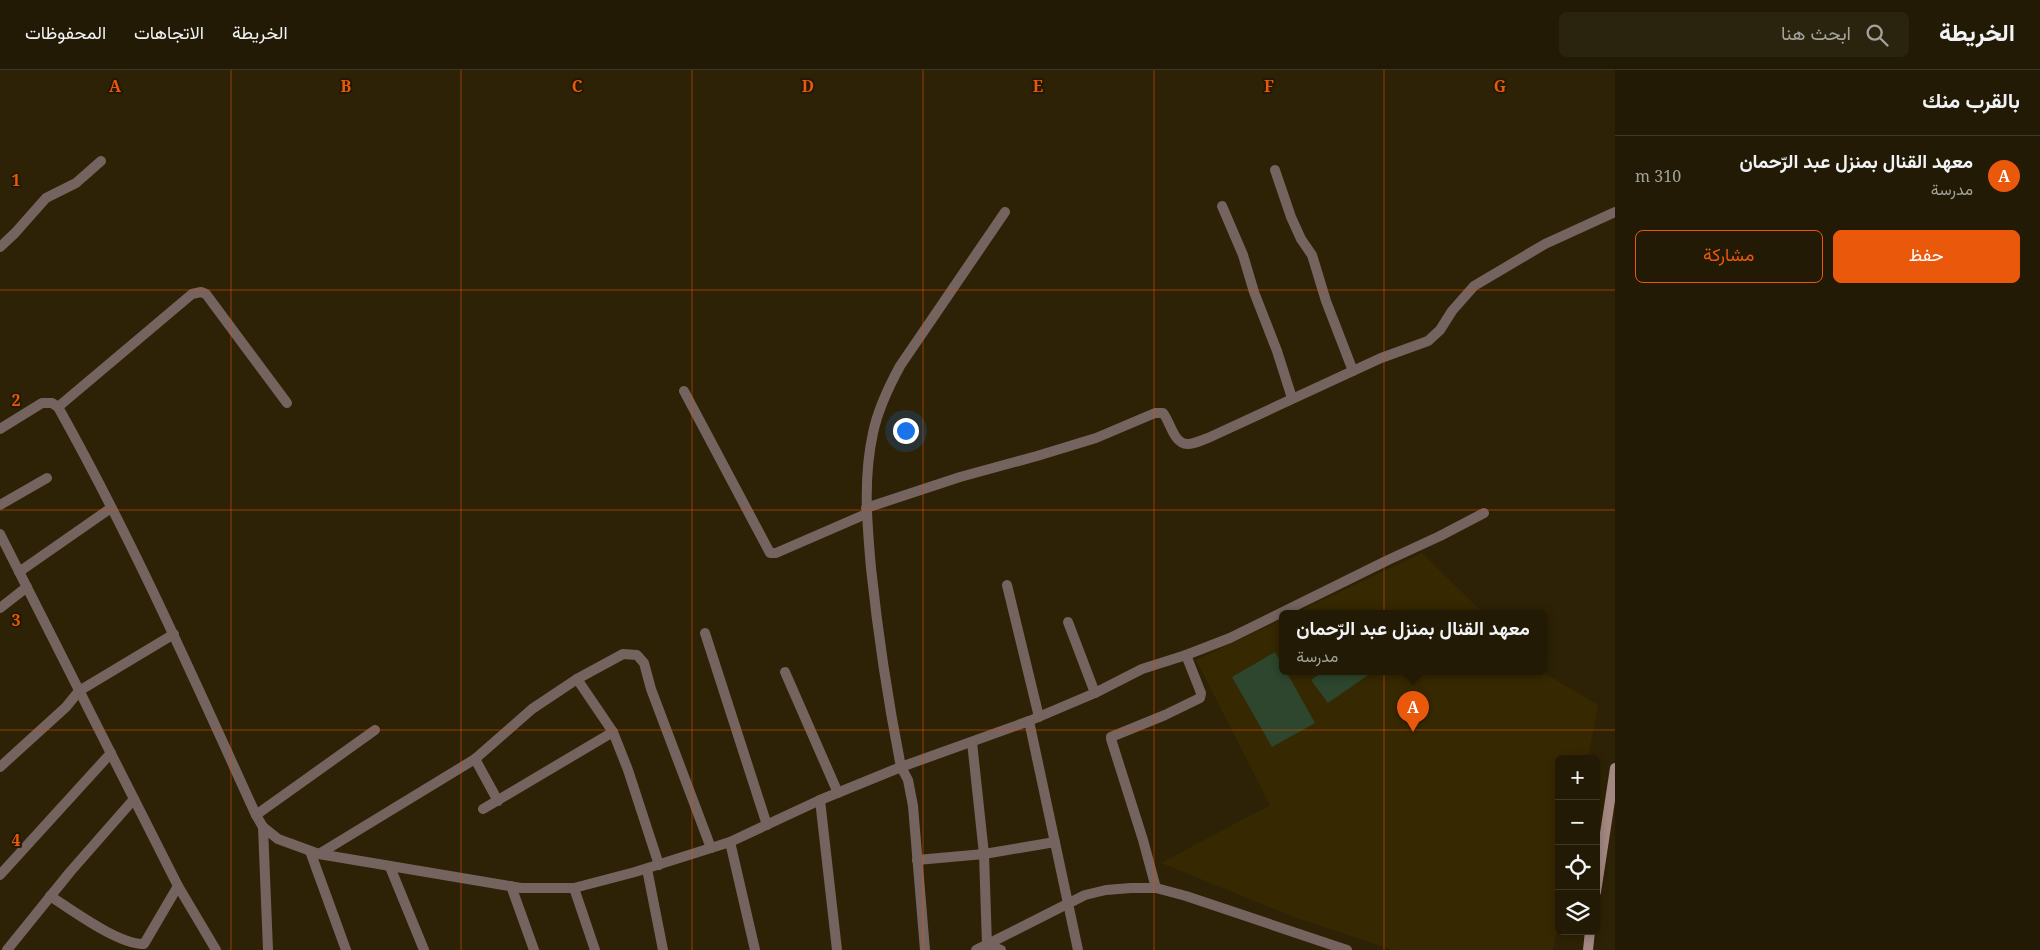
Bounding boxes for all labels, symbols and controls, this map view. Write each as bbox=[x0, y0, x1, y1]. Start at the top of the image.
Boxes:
search box bbox=[1559, 12, 1909, 57]
text: الخريطة bbox=[1939, 15, 2015, 48]
text: المحفوظات bbox=[25, 20, 106, 44]
text: الاتجاهات bbox=[134, 20, 204, 44]
text: الخريطة bbox=[232, 20, 288, 44]
text: ابحث هنا bbox=[1781, 20, 1851, 46]
icon: search bbox=[1863, 21, 1891, 49]
text: A bbox=[109, 75, 122, 97]
text: B bbox=[341, 75, 352, 97]
text: C bbox=[572, 75, 583, 97]
text: D bbox=[802, 75, 814, 97]
text: E bbox=[1033, 75, 1043, 97]
text: F bbox=[1264, 75, 1274, 97]
text: G bbox=[1494, 75, 1506, 97]
text: بالقرب منك bbox=[1922, 86, 2020, 114]
text: معهد القنال بمنزل عبد الرّحمان bbox=[1739, 148, 1973, 174]
text: 310 m bbox=[1635, 165, 1681, 187]
text: A bbox=[1998, 165, 2010, 187]
text: 1 bbox=[11, 169, 21, 191]
text: مدرسة bbox=[1931, 178, 1973, 200]
button: مشاركة bbox=[1635, 230, 1823, 283]
button: حفظ bbox=[1833, 230, 2020, 283]
text: 2 bbox=[11, 389, 21, 411]
your location bbox=[893, 418, 919, 444]
text: 3 bbox=[11, 609, 21, 631]
popup bbox=[1279, 610, 1547, 675]
text: معهد القنال بمنزل عبد الرّحمان bbox=[1296, 615, 1530, 641]
text: مدرسة bbox=[1296, 645, 1338, 667]
pin: A bbox=[1397, 691, 1429, 732]
map controls bbox=[1555, 755, 1600, 935]
button: + bbox=[1555, 755, 1600, 800]
button: − bbox=[1555, 800, 1600, 845]
text: 4 bbox=[11, 829, 21, 851]
button: locate bbox=[1555, 845, 1600, 890]
button: layers bbox=[1555, 890, 1600, 935]

